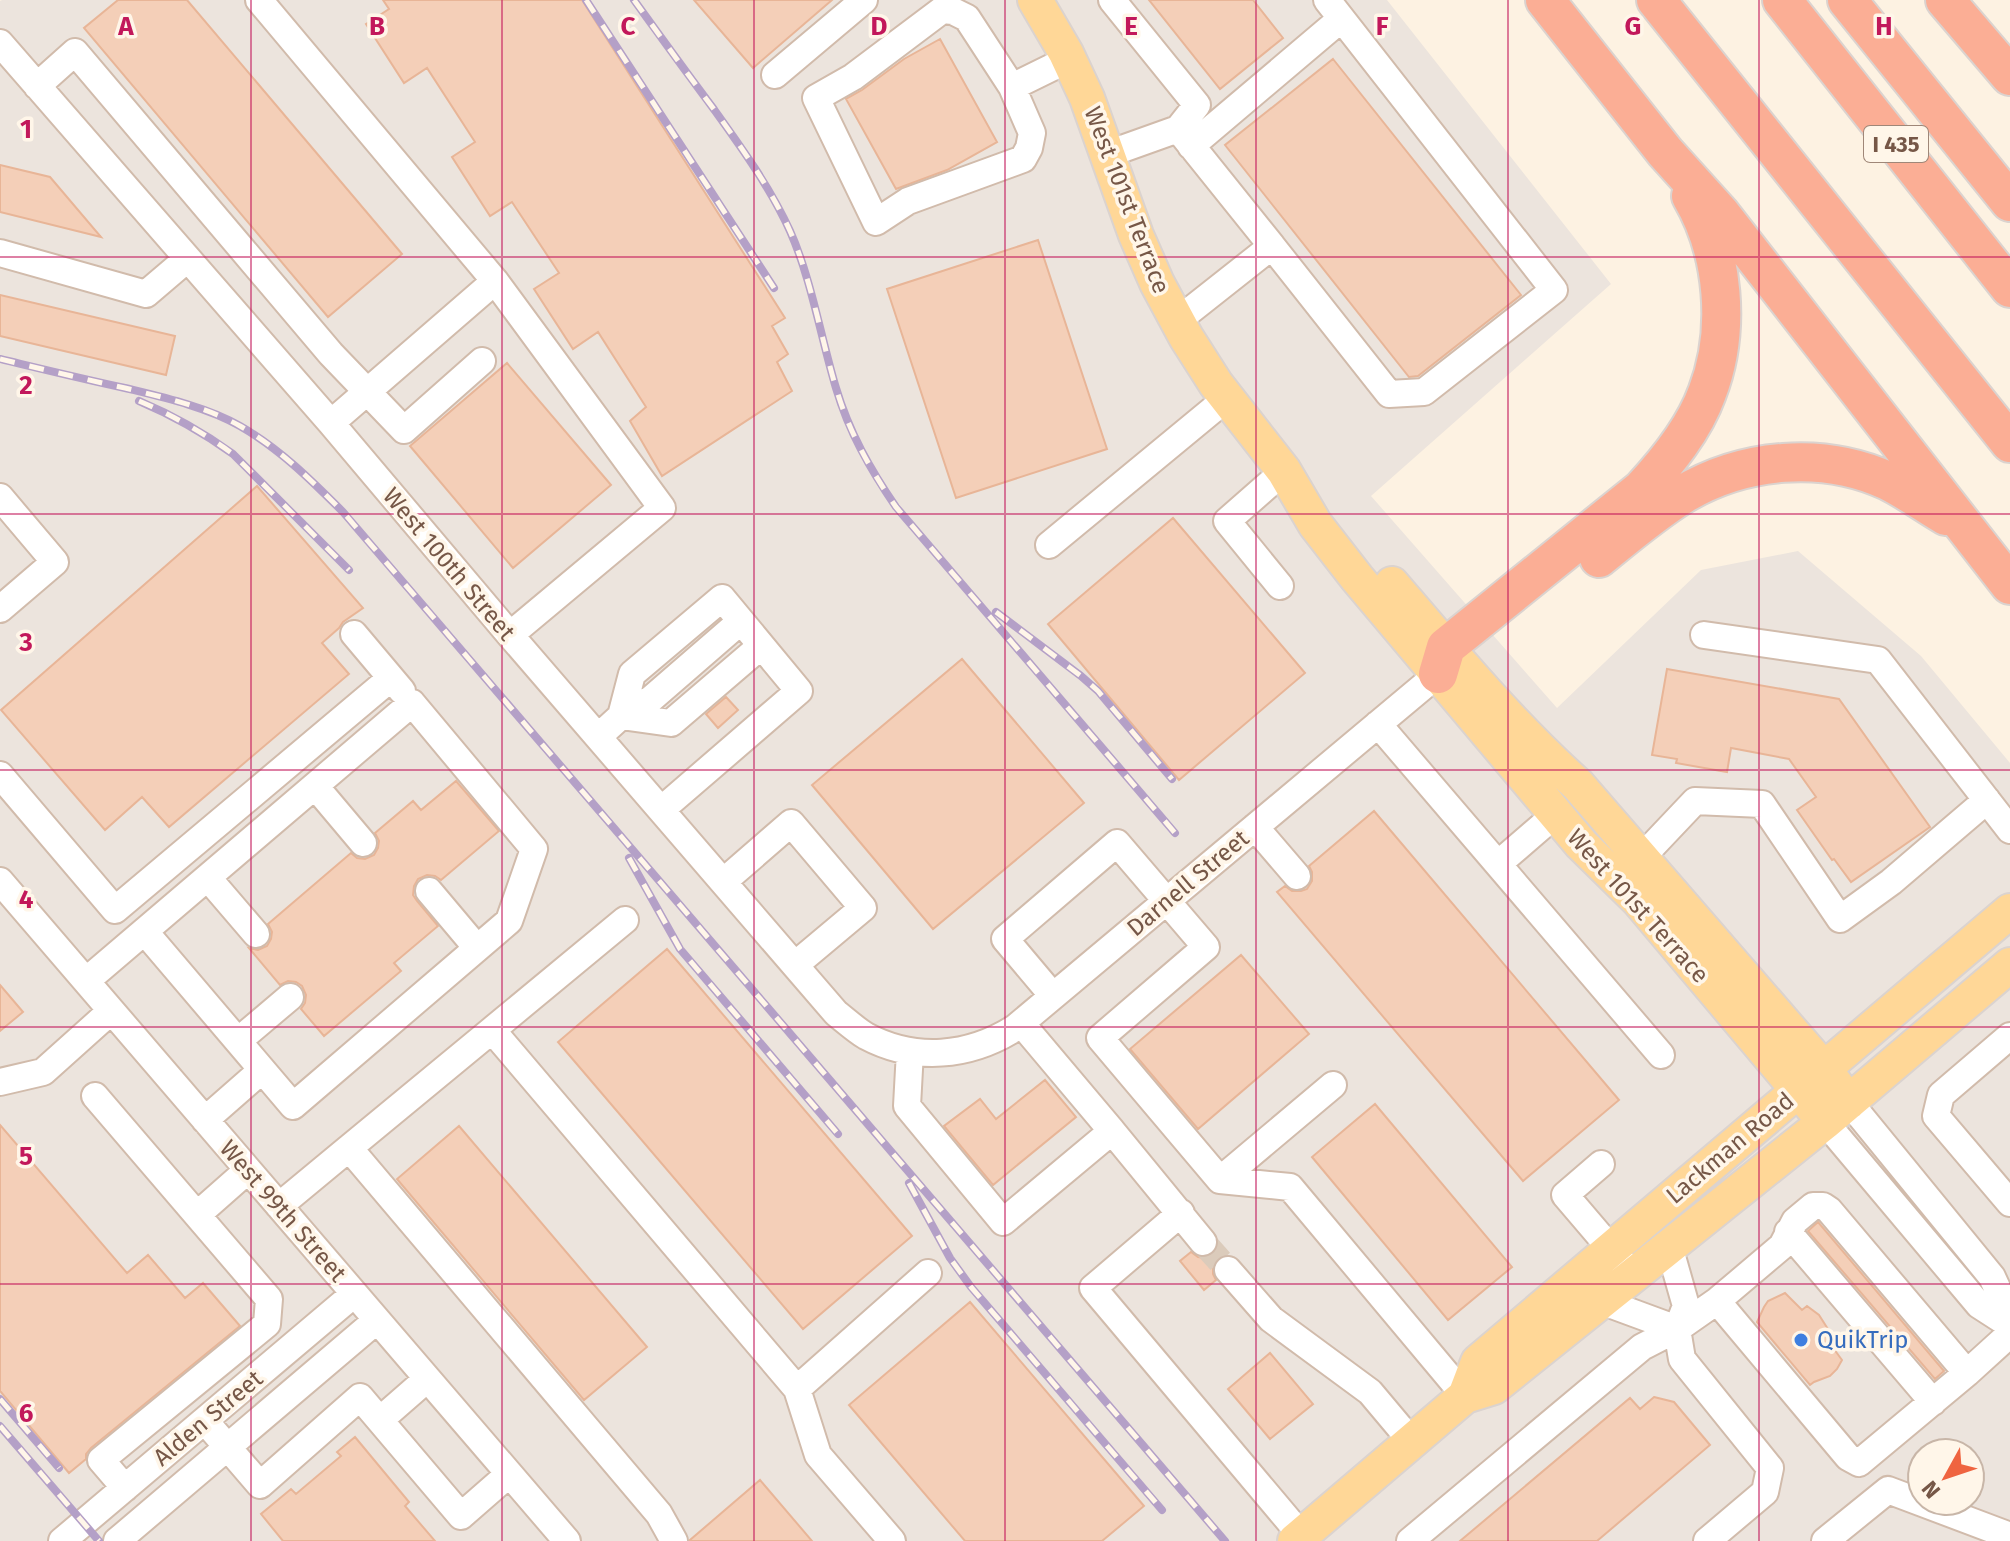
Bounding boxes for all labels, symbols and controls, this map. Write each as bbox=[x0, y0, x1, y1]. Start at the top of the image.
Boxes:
text: A bbox=[117, 11, 134, 42]
text: B bbox=[369, 11, 385, 42]
text: C bbox=[621, 11, 636, 42]
text: D bbox=[871, 11, 888, 42]
text: E bbox=[1124, 11, 1138, 42]
text: F bbox=[1376, 11, 1389, 42]
text: G bbox=[1625, 11, 1641, 42]
text: H bbox=[1875, 11, 1893, 42]
street label: West 101st Terrace bbox=[1079, 103, 1175, 297]
text: 1 bbox=[20, 114, 32, 145]
road number: I 435 bbox=[1864, 126, 1928, 162]
text: 2 bbox=[19, 370, 33, 401]
street label: West 100th Street bbox=[377, 482, 521, 646]
text: 3 bbox=[18, 627, 33, 658]
street label: West 101st Terrace bbox=[1561, 823, 1715, 989]
street label: Darnell Street bbox=[1121, 824, 1255, 942]
text: 4 bbox=[19, 884, 34, 915]
street label: Lackman Road bbox=[1661, 1087, 1799, 1209]
street label: West 99th Street bbox=[214, 1135, 352, 1288]
text: 5 bbox=[19, 1141, 33, 1172]
place label: QuikTrip bbox=[1817, 1326, 1909, 1354]
marker: QuikTrip bbox=[1792, 1331, 1810, 1349]
street label: Alden Street bbox=[148, 1364, 268, 1472]
text: 6 bbox=[19, 1398, 34, 1429]
north arrow bbox=[1906, 1437, 1986, 1517]
text: N bbox=[1916, 1475, 1946, 1504]

